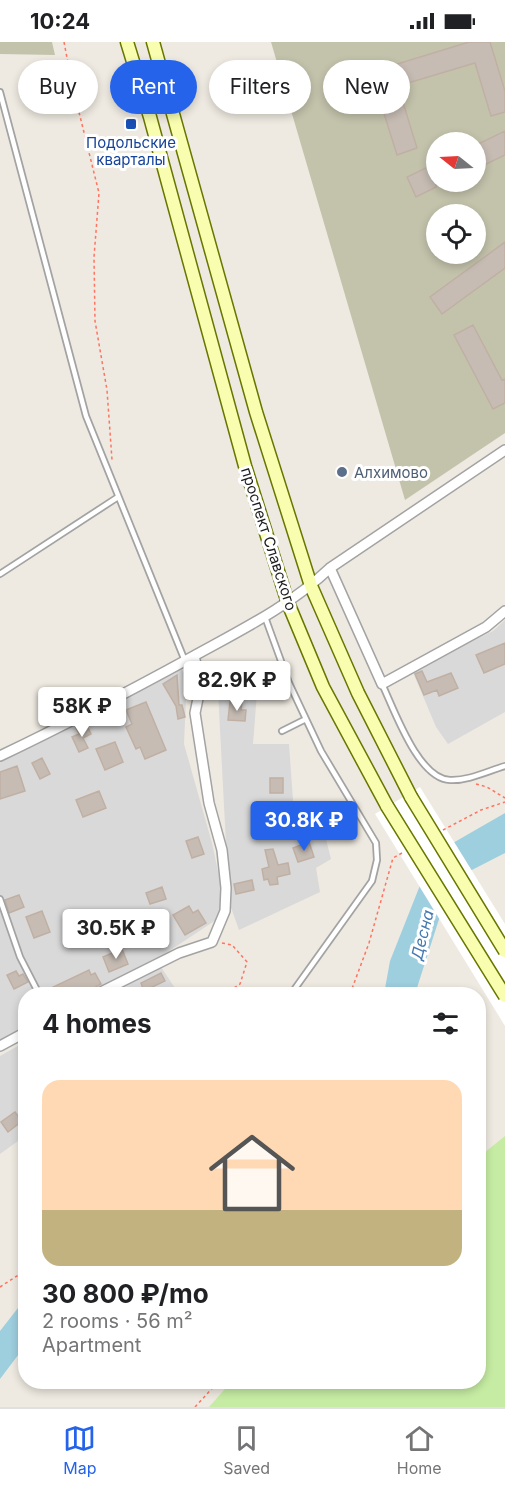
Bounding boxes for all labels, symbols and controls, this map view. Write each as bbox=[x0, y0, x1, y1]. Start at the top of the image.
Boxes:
text: 10:24 bbox=[30, 8, 90, 34]
chip: Buy bbox=[18, 60, 98, 114]
chip: Rent bbox=[110, 60, 197, 114]
chip: Filters bbox=[209, 60, 311, 114]
chip: New bbox=[323, 60, 410, 114]
marker: Подольские кварталы bbox=[124, 117, 138, 131]
north arrow bbox=[426, 132, 486, 192]
map controls bbox=[426, 132, 486, 264]
place label: Подольские кварталы bbox=[86, 133, 176, 169]
button: locate bbox=[426, 204, 486, 264]
place label: Алхимово bbox=[354, 463, 428, 482]
street label: проспект Славского bbox=[237, 465, 301, 613]
marker: Алхимово bbox=[335, 465, 349, 479]
pin: 82.9K ₽ bbox=[182, 661, 292, 712]
text: 82.9K ₽ bbox=[198, 668, 276, 692]
pin: 58K ₽ bbox=[40, 687, 124, 738]
text: 58K ₽ bbox=[52, 694, 112, 718]
pin: 30.8K ₽ bbox=[249, 801, 359, 852]
text: 30.8K ₽ bbox=[265, 808, 343, 832]
water label: Десна bbox=[406, 908, 438, 963]
pin: 30.5K ₽ bbox=[61, 909, 171, 960]
text: 30.5K ₽ bbox=[76, 916, 156, 940]
icon: filters bbox=[429, 1007, 462, 1040]
text: 4 homes bbox=[42, 1008, 152, 1039]
icon: home bbox=[198, 1119, 306, 1227]
text: 30 800 ₽/mo bbox=[42, 1278, 209, 1309]
text: 2 rooms · 56 m² bbox=[42, 1309, 193, 1333]
text: Apartment bbox=[42, 1333, 141, 1357]
tab: Map bbox=[63, 1422, 97, 1478]
tab: Saved bbox=[223, 1422, 270, 1478]
tab: Home bbox=[397, 1422, 442, 1478]

